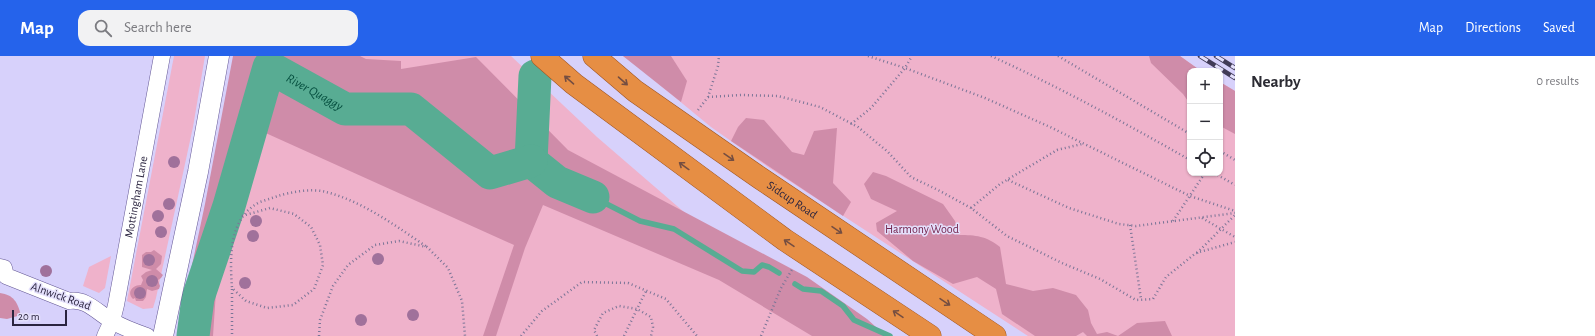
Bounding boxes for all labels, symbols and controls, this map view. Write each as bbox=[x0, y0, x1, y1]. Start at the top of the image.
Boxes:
search box bbox=[78, 10, 358, 46]
icon: search bbox=[92, 17, 114, 39]
text: Map bbox=[20, 19, 54, 38]
text: Search here bbox=[124, 20, 192, 35]
text: Map bbox=[1419, 21, 1443, 35]
text: Directions bbox=[1465, 21, 1521, 35]
text: Saved bbox=[1543, 21, 1575, 35]
map controls bbox=[1187, 68, 1223, 176]
button: + bbox=[1187, 68, 1223, 104]
water label: River Quaggy bbox=[284, 71, 346, 113]
text: Nearby bbox=[1251, 73, 1301, 90]
one-way arrow bbox=[564, 75, 574, 84]
text: 0 results bbox=[1536, 75, 1579, 88]
one-way arrow bbox=[618, 77, 629, 86]
button: − bbox=[1187, 104, 1223, 140]
button: locate bbox=[1187, 140, 1223, 176]
one-way arrow bbox=[724, 153, 735, 161]
street label: Mottingham Lane bbox=[123, 155, 149, 239]
one-way arrow bbox=[679, 161, 690, 170]
street label: Sidcup Road bbox=[765, 179, 819, 221]
park label: Harmony Wood bbox=[885, 223, 959, 236]
one-way arrow bbox=[831, 226, 842, 234]
one-way arrow bbox=[784, 239, 795, 247]
street label: Alnwick Road bbox=[29, 280, 93, 312]
one-way arrow bbox=[939, 298, 950, 306]
scale bar bbox=[12, 308, 67, 327]
one-way arrow bbox=[892, 310, 903, 319]
text: 20 m bbox=[18, 311, 39, 322]

